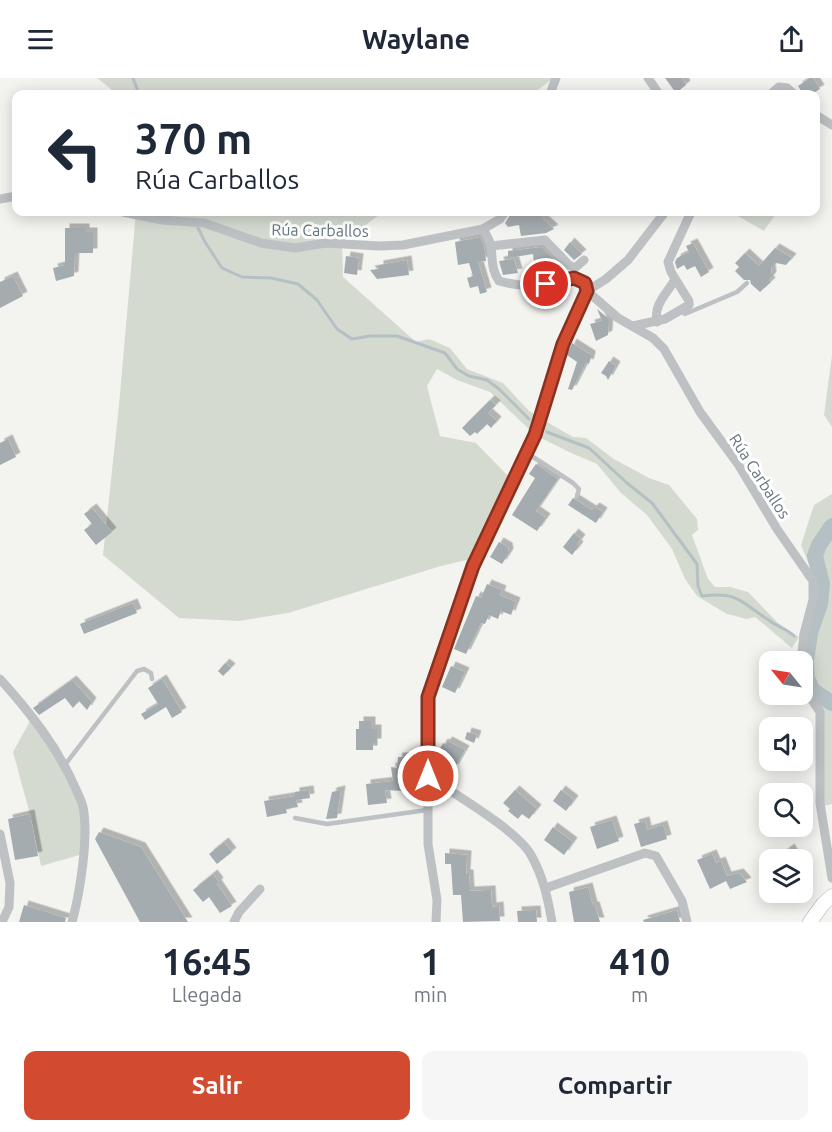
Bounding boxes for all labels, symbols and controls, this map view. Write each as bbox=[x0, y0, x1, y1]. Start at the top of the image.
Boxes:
icon: menu bbox=[24, 23, 57, 56]
icon: share bbox=[775, 23, 808, 56]
text: Waylane bbox=[362, 24, 470, 54]
icon: left bbox=[36, 114, 114, 192]
text: 370 m bbox=[135, 115, 252, 162]
text: Rúa Carballos bbox=[135, 164, 299, 194]
street label: Rúa Carballos bbox=[271, 220, 369, 240]
pin bbox=[520, 258, 571, 309]
icon: arrive bbox=[529, 267, 562, 300]
street label: Rúa Carballos bbox=[726, 430, 794, 522]
north arrow bbox=[759, 651, 813, 705]
map controls bbox=[759, 651, 813, 903]
button: sound bbox=[759, 717, 813, 771]
position arrow bbox=[396, 744, 460, 808]
button: search bbox=[759, 783, 813, 837]
button: layers bbox=[759, 849, 813, 903]
text: 16:45 bbox=[162, 941, 252, 982]
text: 1 bbox=[420, 941, 441, 982]
text: 410 bbox=[609, 941, 670, 982]
text: Llegada bbox=[172, 983, 242, 1006]
text: min bbox=[414, 983, 447, 1006]
text: m bbox=[631, 983, 648, 1006]
button: Salir bbox=[24, 1051, 410, 1120]
button: Compartir bbox=[422, 1051, 808, 1120]

